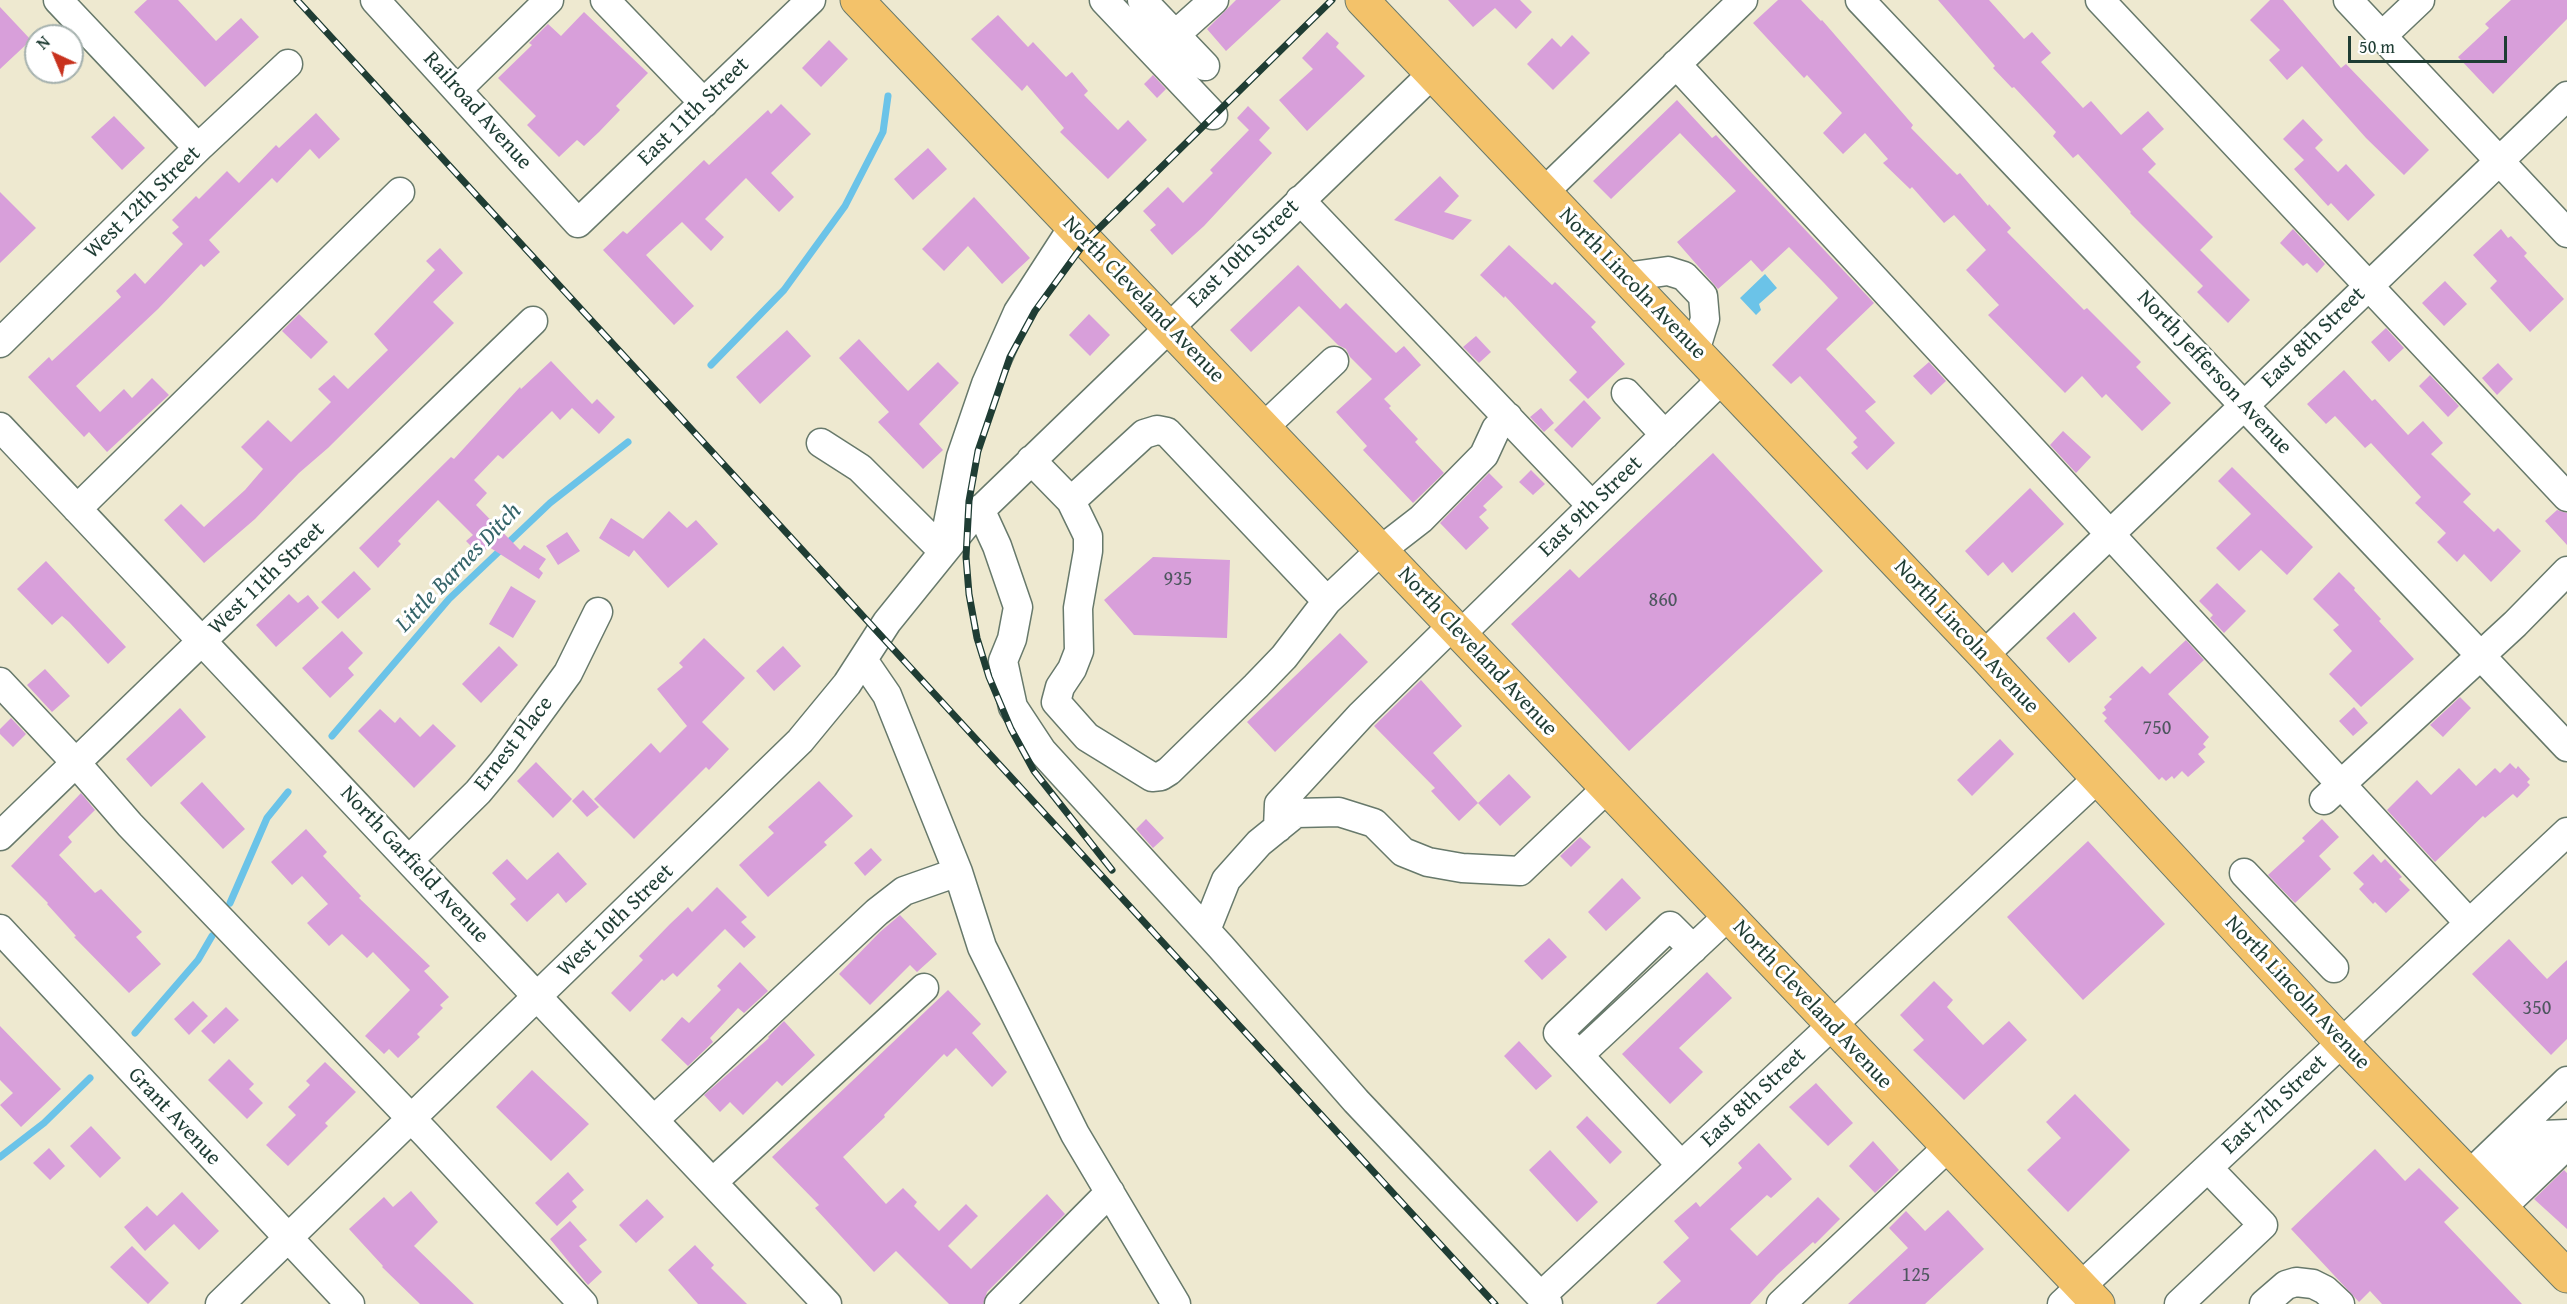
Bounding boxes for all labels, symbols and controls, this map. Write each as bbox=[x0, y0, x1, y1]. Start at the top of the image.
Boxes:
north arrow bbox=[24, 24, 84, 84]
scale bar bbox=[2351, 24, 2510, 62]
text: N bbox=[31, 30, 55, 55]
text: 50 m bbox=[2359, 33, 2395, 60]
street label: Railroad Avenue bbox=[417, 46, 537, 176]
street label: East 11th Street bbox=[633, 52, 755, 172]
street label: West 12th Street bbox=[79, 141, 207, 265]
street label: East 10th Street bbox=[1183, 194, 1305, 314]
street label: North Lincoln Avenue bbox=[1553, 203, 1711, 365]
street label: North Cleveland Avenue bbox=[1056, 211, 1230, 389]
street label: East 8th Street bbox=[2257, 282, 2371, 394]
street label: North Jefferson Avenue bbox=[2131, 285, 2297, 461]
street label: East 9th Street bbox=[1534, 451, 1648, 563]
water label: Little Barnes Ditch bbox=[390, 497, 528, 639]
street label: West 11th Street bbox=[203, 517, 331, 641]
street label: North Lincoln Avenue bbox=[1888, 555, 2044, 719]
street label: North Cleveland Avenue bbox=[1392, 562, 1562, 742]
house number: 935 bbox=[1164, 568, 1192, 592]
house number: 860 bbox=[1649, 589, 1677, 613]
street label: Ernest Place bbox=[469, 691, 559, 797]
house number: 750 bbox=[2143, 717, 2171, 741]
street label: North Garfield Avenue bbox=[334, 781, 494, 949]
street label: West 10th Street bbox=[552, 859, 680, 983]
street label: North Lincoln Avenue bbox=[2219, 911, 2375, 1075]
street label: North Cleveland Avenue bbox=[1727, 915, 1897, 1095]
house number: 350 bbox=[2523, 997, 2551, 1021]
street label: East 8th Street bbox=[1696, 1043, 1812, 1153]
street label: East 7th Street bbox=[2217, 1050, 2333, 1160]
street label: Grant Avenue bbox=[122, 1062, 226, 1172]
house number: 125 bbox=[1902, 1264, 1930, 1288]

